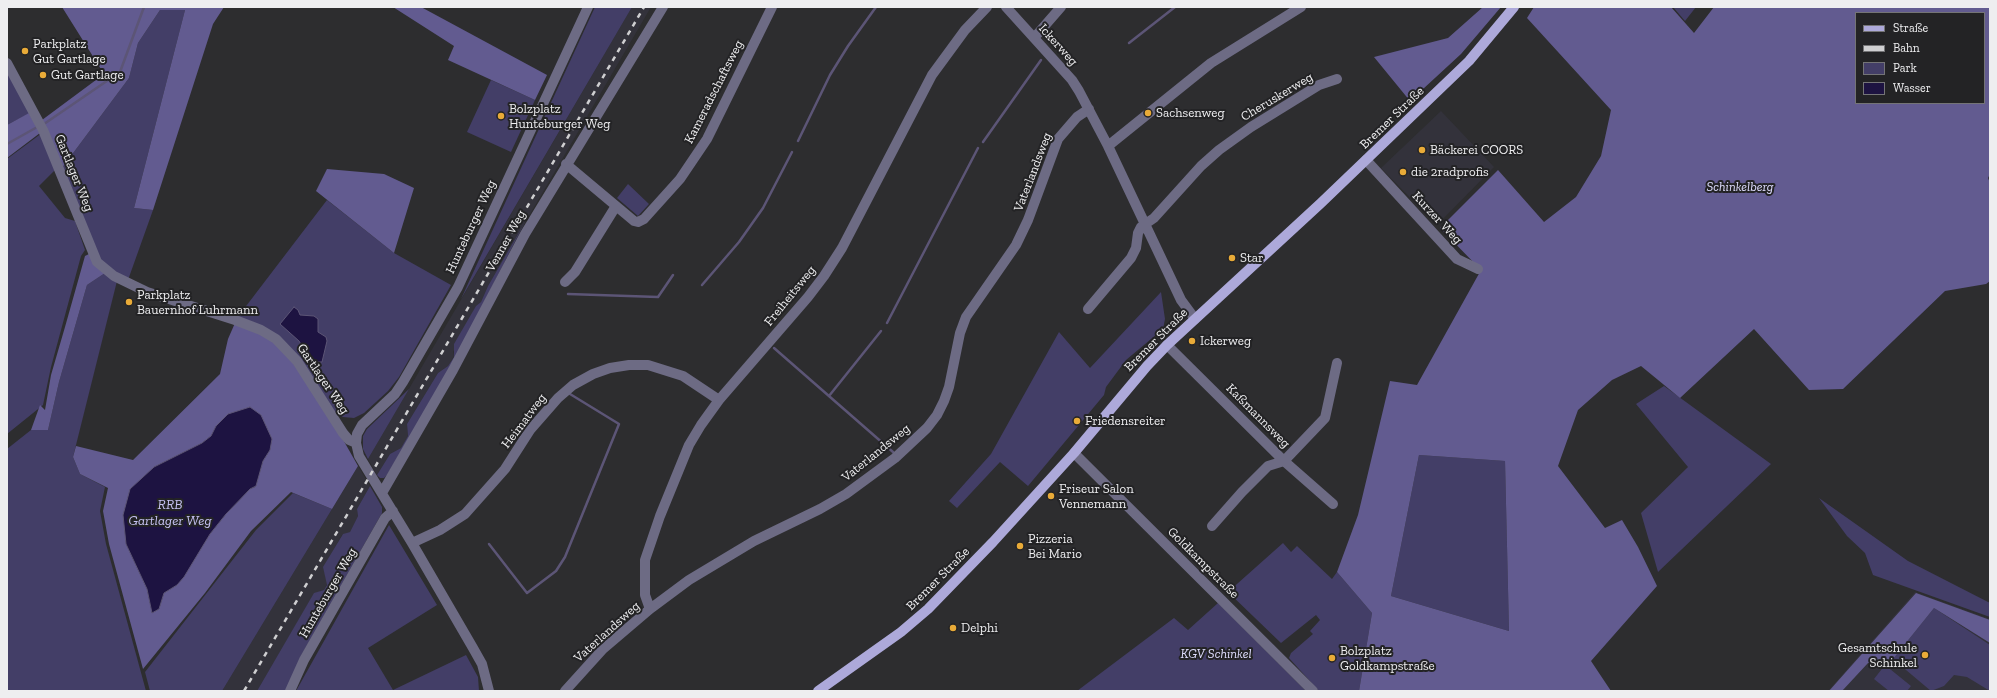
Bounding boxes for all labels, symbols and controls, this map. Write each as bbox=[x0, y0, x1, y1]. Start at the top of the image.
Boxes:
legend bbox=[1855, 12, 1985, 104]
street label: Ickerweg bbox=[1035, 21, 1081, 69]
text: Straße bbox=[1893, 21, 1928, 35]
place label: Parkplatz Gut Gartlage bbox=[33, 36, 106, 67]
street label: Kameradschaftsweg bbox=[681, 38, 747, 146]
text: Bahn bbox=[1893, 41, 1920, 55]
marker: Parkplatz Gut Gartlage bbox=[20, 46, 30, 56]
text: Park bbox=[1893, 61, 1917, 75]
place label: Gut Gartlage bbox=[51, 67, 124, 83]
street label: Cheruskerweg bbox=[1238, 69, 1316, 125]
marker: Gut Gartlage bbox=[38, 70, 48, 80]
text: Wasser bbox=[1893, 81, 1931, 95]
street label: Bremer Straße bbox=[1357, 83, 1427, 153]
place label: Bolzplatz Hunteburger Weg bbox=[509, 101, 610, 132]
place label: Sachsenweg bbox=[1156, 105, 1225, 121]
marker: Sachsenweg bbox=[1143, 108, 1153, 118]
marker: Bolzplatz Hunteburger Weg bbox=[496, 111, 506, 121]
street label: Vaterlandsweg bbox=[1011, 130, 1055, 214]
street label: Gartlager Weg bbox=[51, 132, 97, 214]
place label: Bäckerei COORS bbox=[1430, 142, 1523, 158]
marker: Bäckerei COORS bbox=[1417, 145, 1427, 155]
place label: die 2radprofis bbox=[1411, 164, 1489, 180]
marker: die 2radprofis bbox=[1398, 167, 1408, 177]
street label: Hunteburger Weg bbox=[443, 178, 499, 276]
park label: Schinkelberg bbox=[1707, 179, 1773, 195]
street label: Kurzer Weg bbox=[1409, 188, 1465, 248]
street label: Venner Weg bbox=[483, 208, 529, 274]
place label: Star bbox=[1240, 250, 1263, 266]
marker: Star bbox=[1227, 253, 1237, 263]
street label: Freiheitsweg bbox=[761, 263, 819, 329]
place label: Parkplatz Bauernhof Luhrmann bbox=[137, 287, 258, 318]
marker: Parkplatz Bauernhof Luhrmann bbox=[124, 297, 134, 307]
street label: Bremer Straße bbox=[1121, 305, 1191, 375]
place label: Ickerweg bbox=[1200, 333, 1251, 349]
marker: Ickerweg bbox=[1187, 336, 1197, 346]
street label: Gartlager Weg bbox=[294, 341, 352, 417]
street label: Kaßmannsweg bbox=[1223, 381, 1293, 451]
street label: Heimatweg bbox=[498, 390, 550, 452]
place label: Friedensreiter bbox=[1085, 413, 1165, 429]
marker: Friedensreiter bbox=[1072, 416, 1082, 426]
street label: Vaterlandsweg bbox=[839, 421, 913, 485]
place label: Friseur Salon Vennemann bbox=[1059, 481, 1134, 512]
marker: Friseur Salon Vennemann bbox=[1046, 491, 1056, 501]
water label: RRB Gartlager Weg bbox=[128, 497, 212, 530]
street label: Goldkampstraße bbox=[1164, 524, 1242, 602]
place label: Pizzeria Bei Mario bbox=[1028, 531, 1082, 562]
marker: Pizzeria Bei Mario bbox=[1015, 541, 1025, 551]
street label: Bremer Straße bbox=[903, 544, 973, 614]
street label: Hunteburger Weg bbox=[296, 545, 360, 641]
street label: Vaterlandsweg bbox=[571, 598, 643, 666]
place label: Delphi bbox=[961, 620, 998, 636]
marker: Delphi bbox=[948, 623, 958, 633]
place label: Gesamtschule Schinkel bbox=[1838, 640, 1917, 671]
place label: Bolzplatz Goldkampstraße bbox=[1340, 643, 1434, 674]
park label: KGV Schinkel bbox=[1181, 646, 1251, 662]
marker: Gesamtschule Schinkel bbox=[1920, 650, 1930, 660]
marker: Bolzplatz Goldkampstraße bbox=[1327, 653, 1337, 663]

